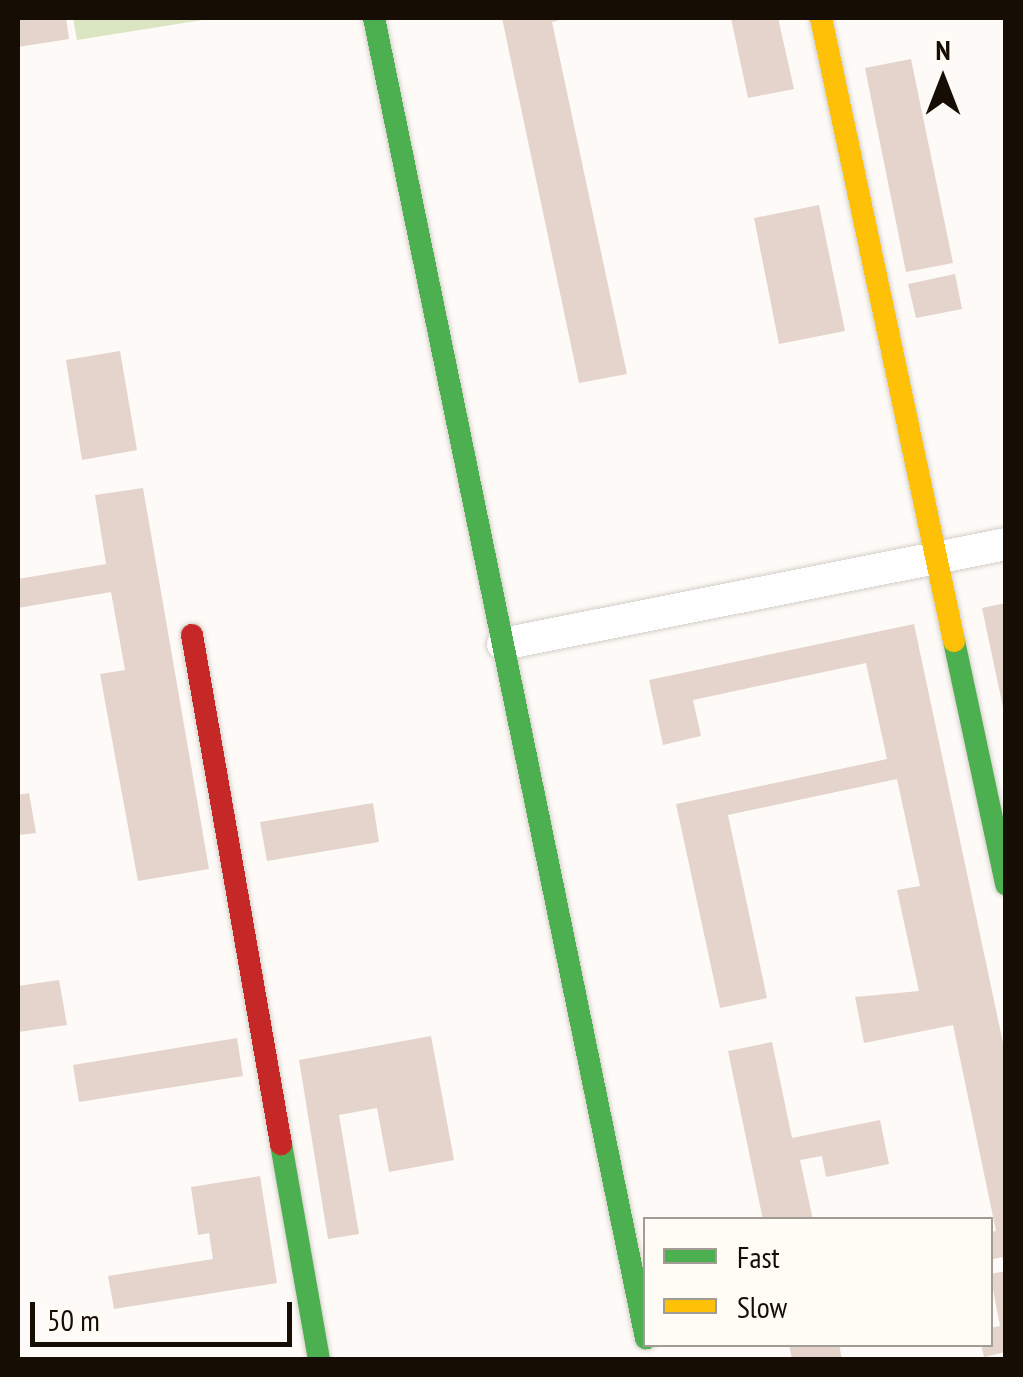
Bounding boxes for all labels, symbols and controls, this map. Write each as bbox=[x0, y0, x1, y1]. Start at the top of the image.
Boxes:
north arrow bbox=[893, 30, 993, 130]
text: N bbox=[935, 31, 951, 68]
legend bbox=[643, 1217, 993, 1347]
text: Fast bbox=[737, 1237, 780, 1276]
scale bar bbox=[35, 1282, 298, 1344]
text: Slow bbox=[737, 1287, 787, 1326]
text: 50 m bbox=[47, 1300, 100, 1339]

